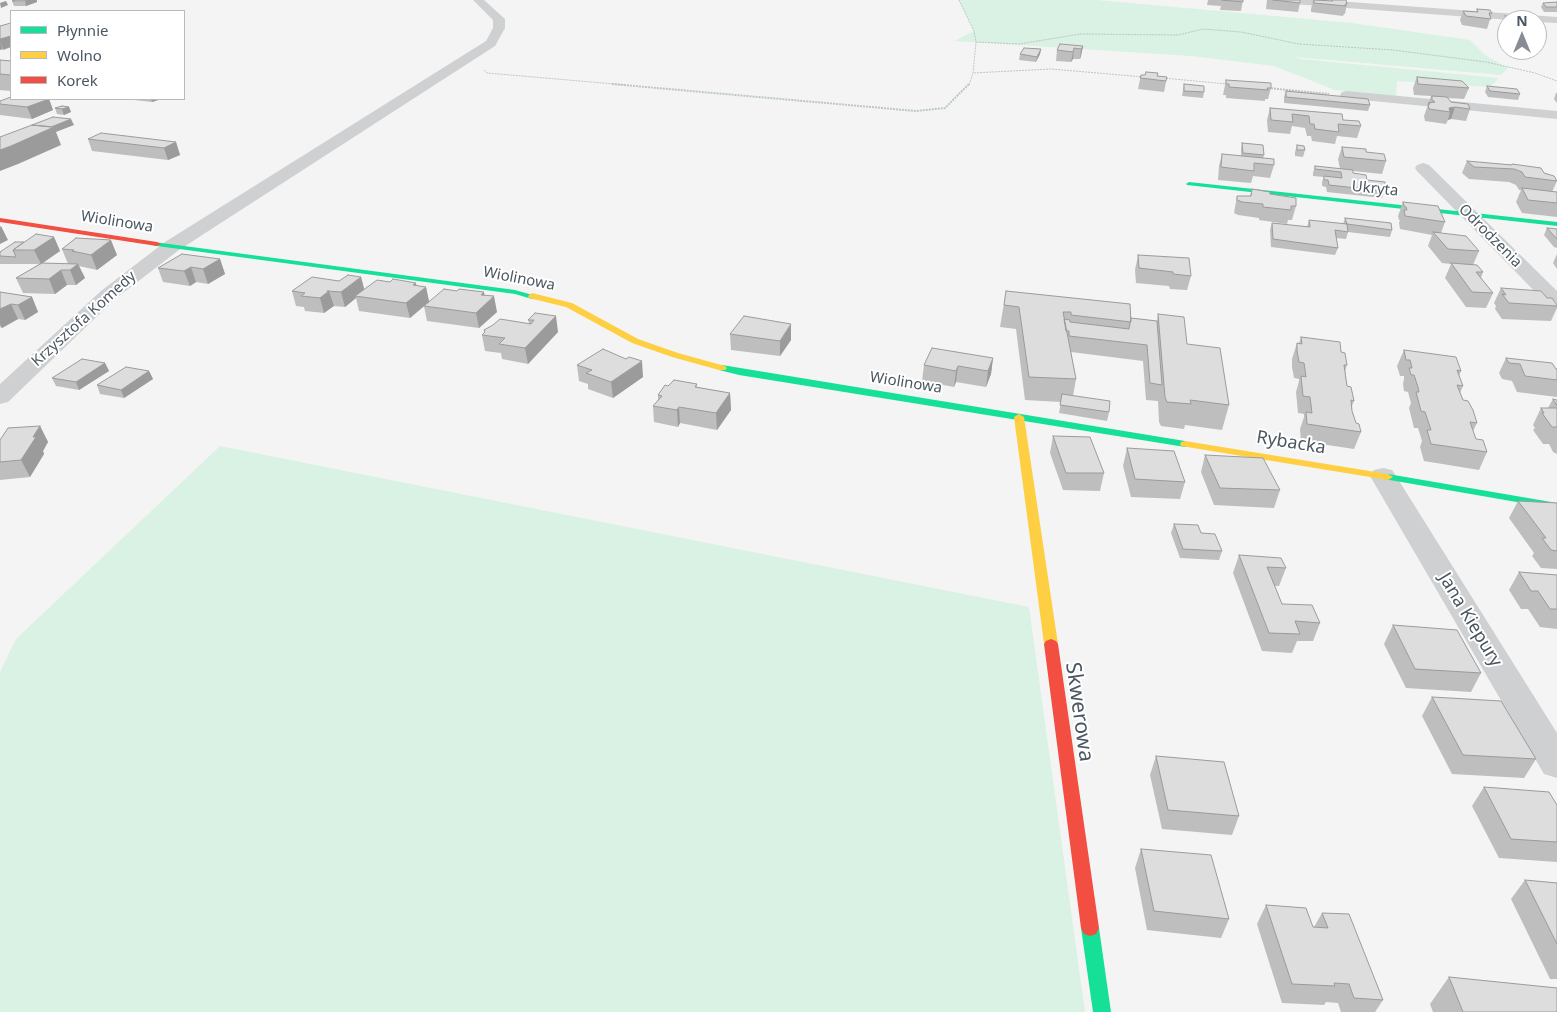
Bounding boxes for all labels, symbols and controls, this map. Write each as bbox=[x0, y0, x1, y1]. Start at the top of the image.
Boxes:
legend bbox=[10, 10, 185, 100]
north arrow bbox=[1497, 10, 1547, 60]
text: N bbox=[1516, 11, 1528, 30]
text: Płynnie bbox=[57, 20, 108, 40]
text: Wolno bbox=[57, 45, 102, 65]
text: Korek bbox=[57, 70, 98, 90]
street label: Ukryta bbox=[1351, 178, 1399, 200]
street label: Odrodzenia bbox=[1455, 201, 1525, 271]
street label: Wiolinowa bbox=[80, 207, 154, 237]
street label: Wiolinowa bbox=[482, 263, 556, 295]
street label: Krzysztofa Komedy bbox=[28, 267, 140, 371]
street label: Wiolinowa bbox=[869, 368, 943, 398]
street label: Rybacka bbox=[1255, 427, 1327, 459]
street label: Jana Kiepury bbox=[1434, 569, 1506, 671]
street label: Skwerowa bbox=[1060, 661, 1098, 763]

